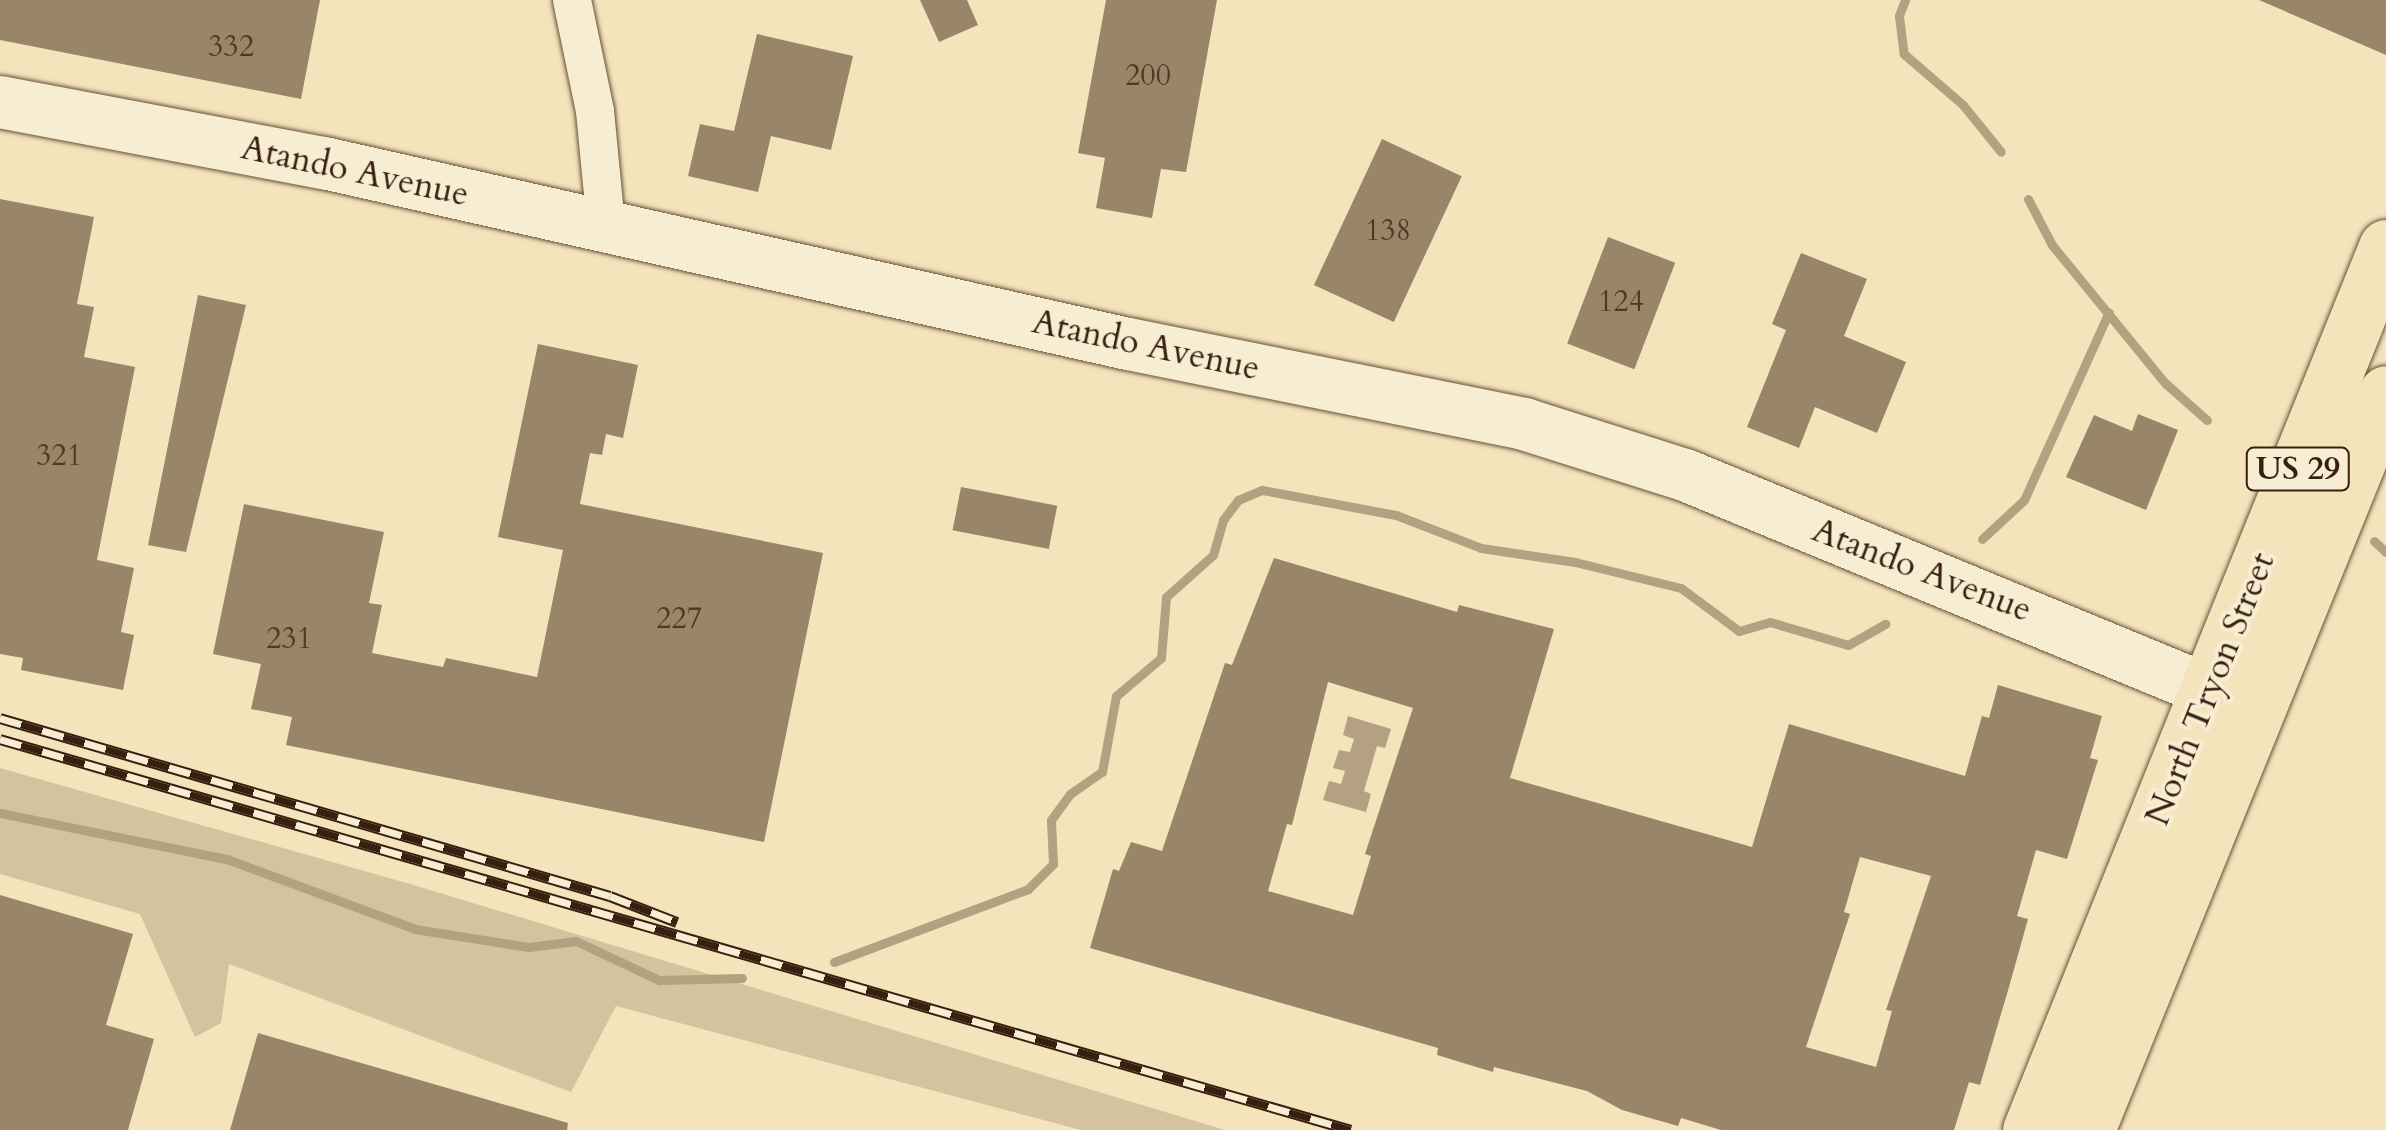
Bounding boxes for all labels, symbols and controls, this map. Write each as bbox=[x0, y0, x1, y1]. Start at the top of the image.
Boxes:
house number: 332 bbox=[208, 29, 254, 65]
house number: 200 bbox=[1125, 58, 1171, 94]
street label: Atando Avenue bbox=[237, 126, 473, 216]
house number: 138 bbox=[1365, 213, 1411, 249]
house number: 124 bbox=[1598, 284, 1644, 320]
street label: Atando Avenue bbox=[1028, 300, 1264, 390]
house number: 321 bbox=[36, 438, 82, 474]
road number: US 29 bbox=[2246, 442, 2350, 496]
street label: Atando Avenue bbox=[1806, 509, 2038, 631]
street label: North Tryon Street bbox=[2136, 546, 2284, 832]
house number: 227 bbox=[656, 601, 702, 637]
house number: 231 bbox=[266, 621, 312, 657]

